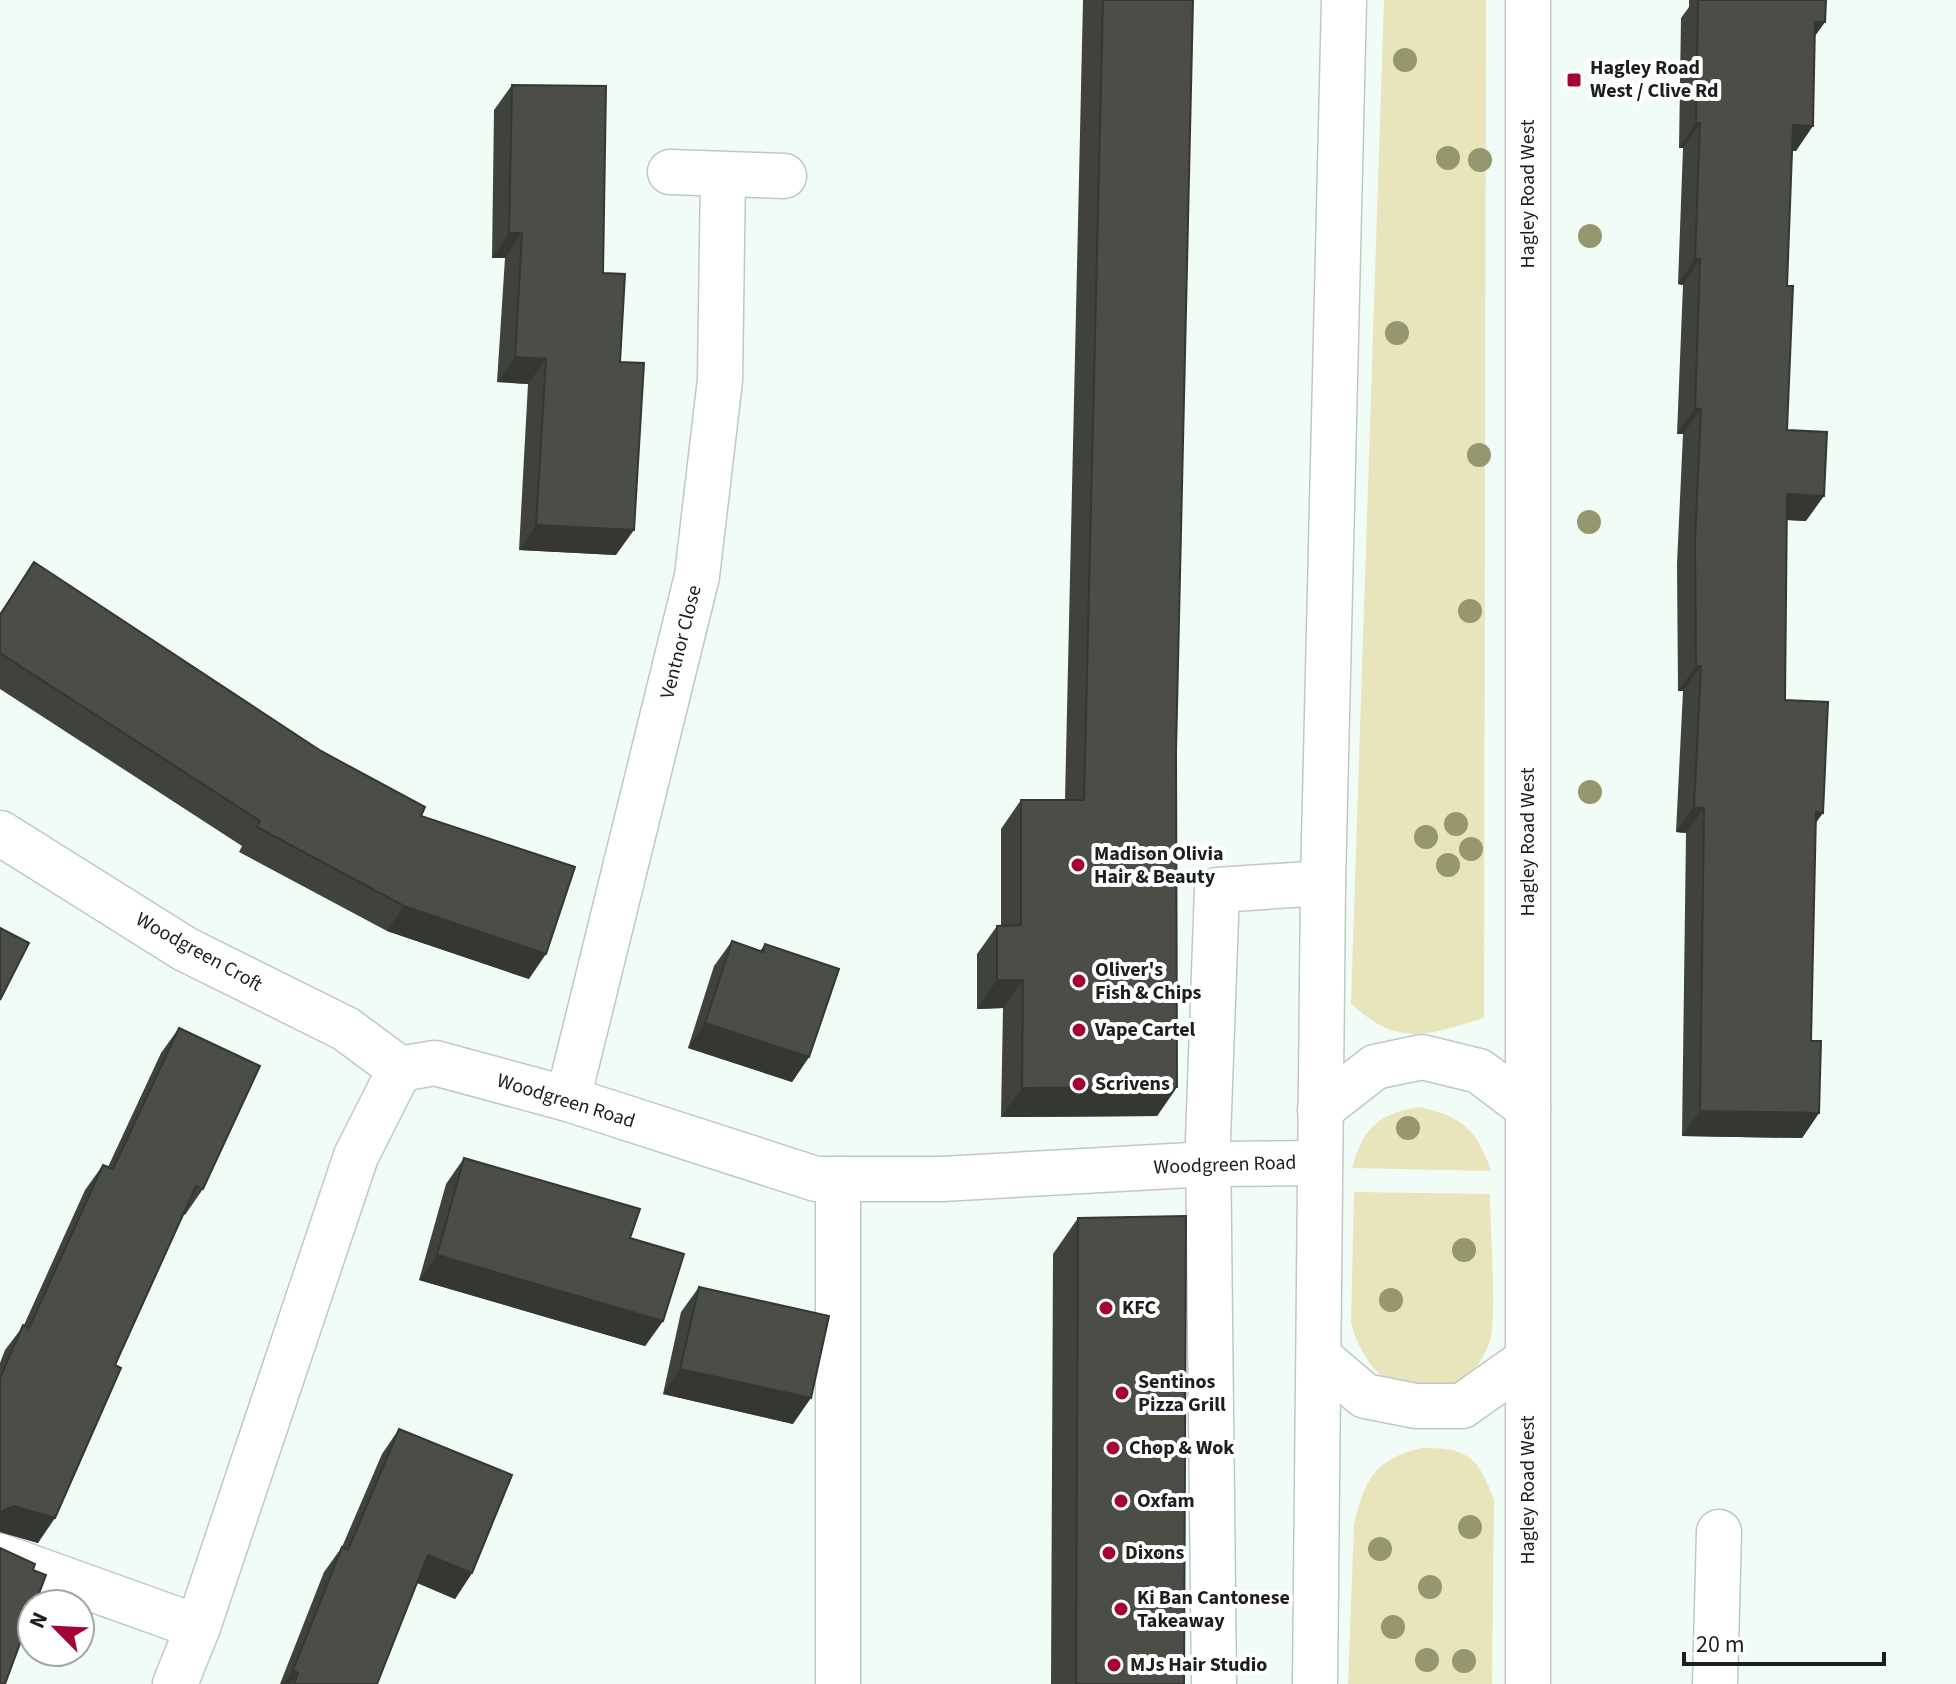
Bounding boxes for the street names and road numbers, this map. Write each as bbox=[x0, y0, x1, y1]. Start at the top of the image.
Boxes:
street label: Hagley Road West bbox=[1514, 119, 1542, 268]
street label: Ventnor Close bbox=[653, 582, 709, 702]
street label: Hagley Road West bbox=[1514, 767, 1542, 916]
street label: Woodgreen Croft bbox=[131, 906, 268, 998]
street label: Woodgreen Road bbox=[494, 1067, 638, 1135]
street label: Woodgreen Road bbox=[1153, 1149, 1297, 1181]
street label: Hagley Road West bbox=[1514, 1415, 1542, 1564]

